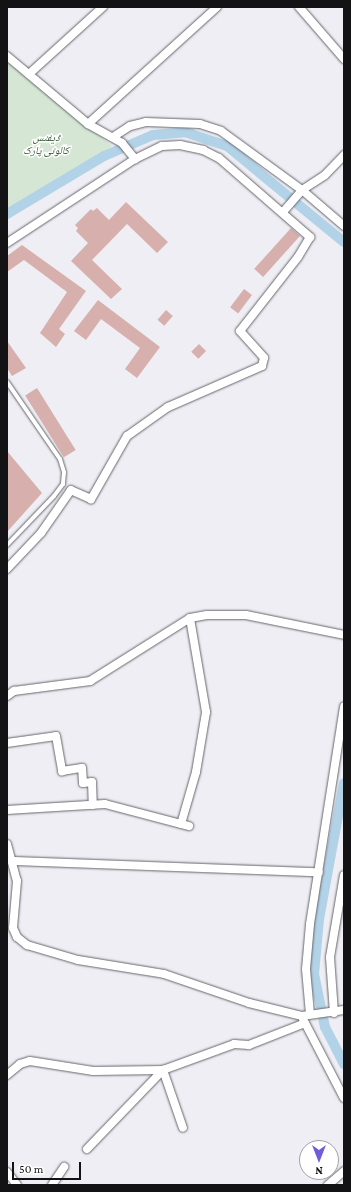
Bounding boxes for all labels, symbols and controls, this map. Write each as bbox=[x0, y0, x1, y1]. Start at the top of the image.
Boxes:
park label: ڈیفنس کالونی پارک bbox=[23, 131, 69, 157]
north arrow bbox=[299, 1140, 339, 1180]
scale bar bbox=[14, 1154, 83, 1180]
text: 50 m bbox=[19, 1162, 43, 1176]
text: N bbox=[315, 1165, 323, 1177]

